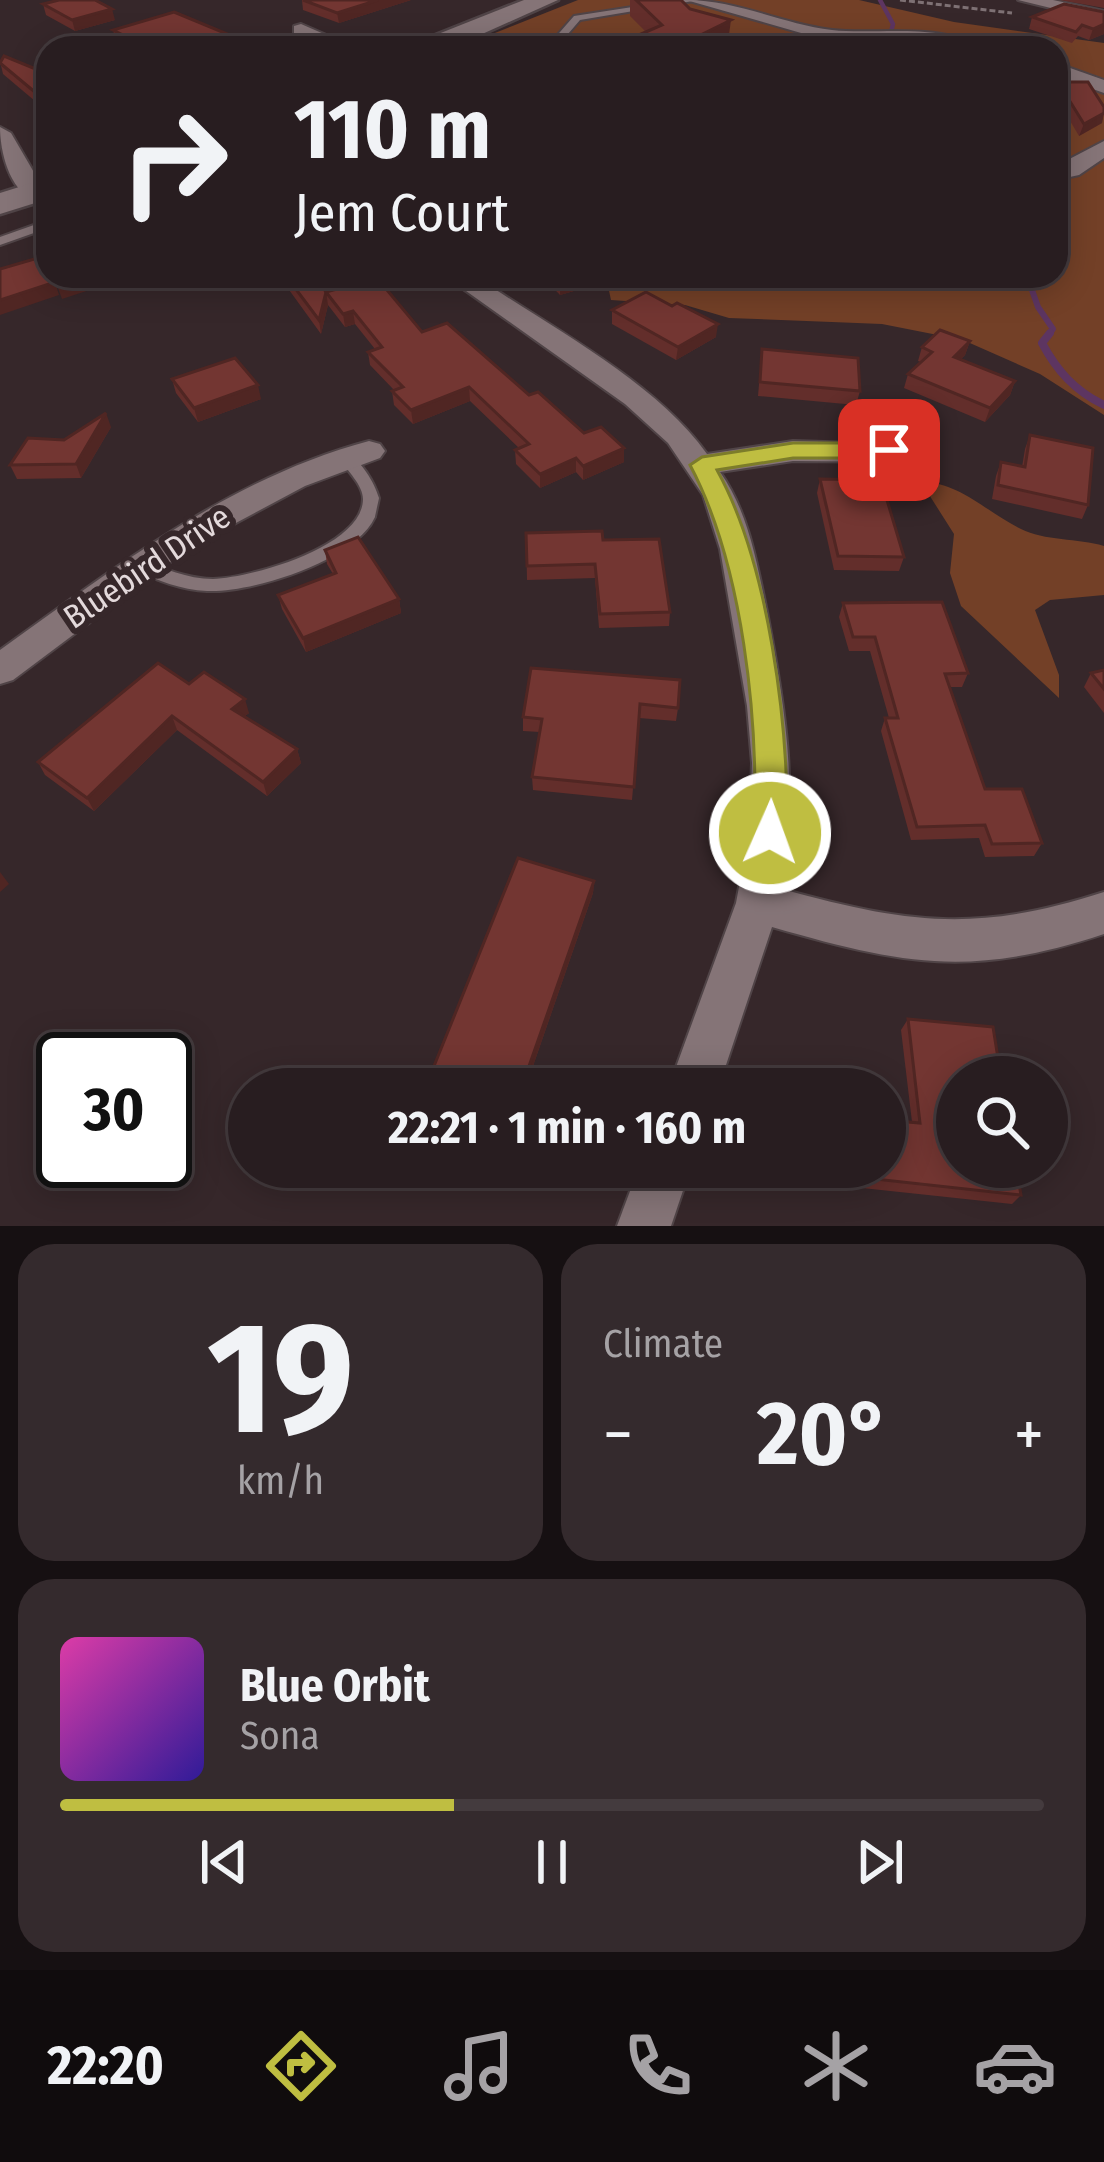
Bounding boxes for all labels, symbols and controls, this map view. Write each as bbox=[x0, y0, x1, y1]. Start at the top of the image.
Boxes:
text: 110 m bbox=[294, 79, 491, 180]
icon: right bbox=[96, 84, 252, 240]
text: Jem Court bbox=[294, 181, 509, 245]
pin bbox=[838, 399, 940, 501]
icon: arrive bbox=[856, 417, 922, 483]
street label: Bluebird Drive bbox=[56, 497, 238, 637]
position arrow bbox=[707, 770, 833, 896]
speed limit sign: 30 bbox=[36, 1032, 192, 1188]
map controls bbox=[936, 1056, 1068, 1188]
button: search bbox=[936, 1056, 1068, 1188]
text: 22:21 · 1 min · 160 m bbox=[388, 1101, 746, 1155]
text: 19 bbox=[207, 1286, 354, 1473]
text: Climate bbox=[603, 1321, 723, 1367]
text: 20° bbox=[757, 1380, 890, 1488]
text: − bbox=[603, 1395, 633, 1474]
text: + bbox=[1014, 1395, 1044, 1474]
text: km/h bbox=[237, 1458, 324, 1504]
text: Blue Orbit bbox=[240, 1659, 430, 1713]
text: Sona bbox=[240, 1713, 320, 1759]
icon: previous bbox=[191, 1829, 257, 1895]
icon: pause bbox=[519, 1829, 585, 1895]
icon: next bbox=[847, 1829, 913, 1895]
icon: directions bbox=[259, 2024, 343, 2108]
icon: music bbox=[437, 2024, 521, 2108]
icon: phone bbox=[616, 2024, 700, 2108]
icon: climate bbox=[794, 2024, 878, 2108]
icon: car bbox=[973, 2024, 1057, 2108]
text: 22:20 bbox=[47, 2034, 164, 2098]

